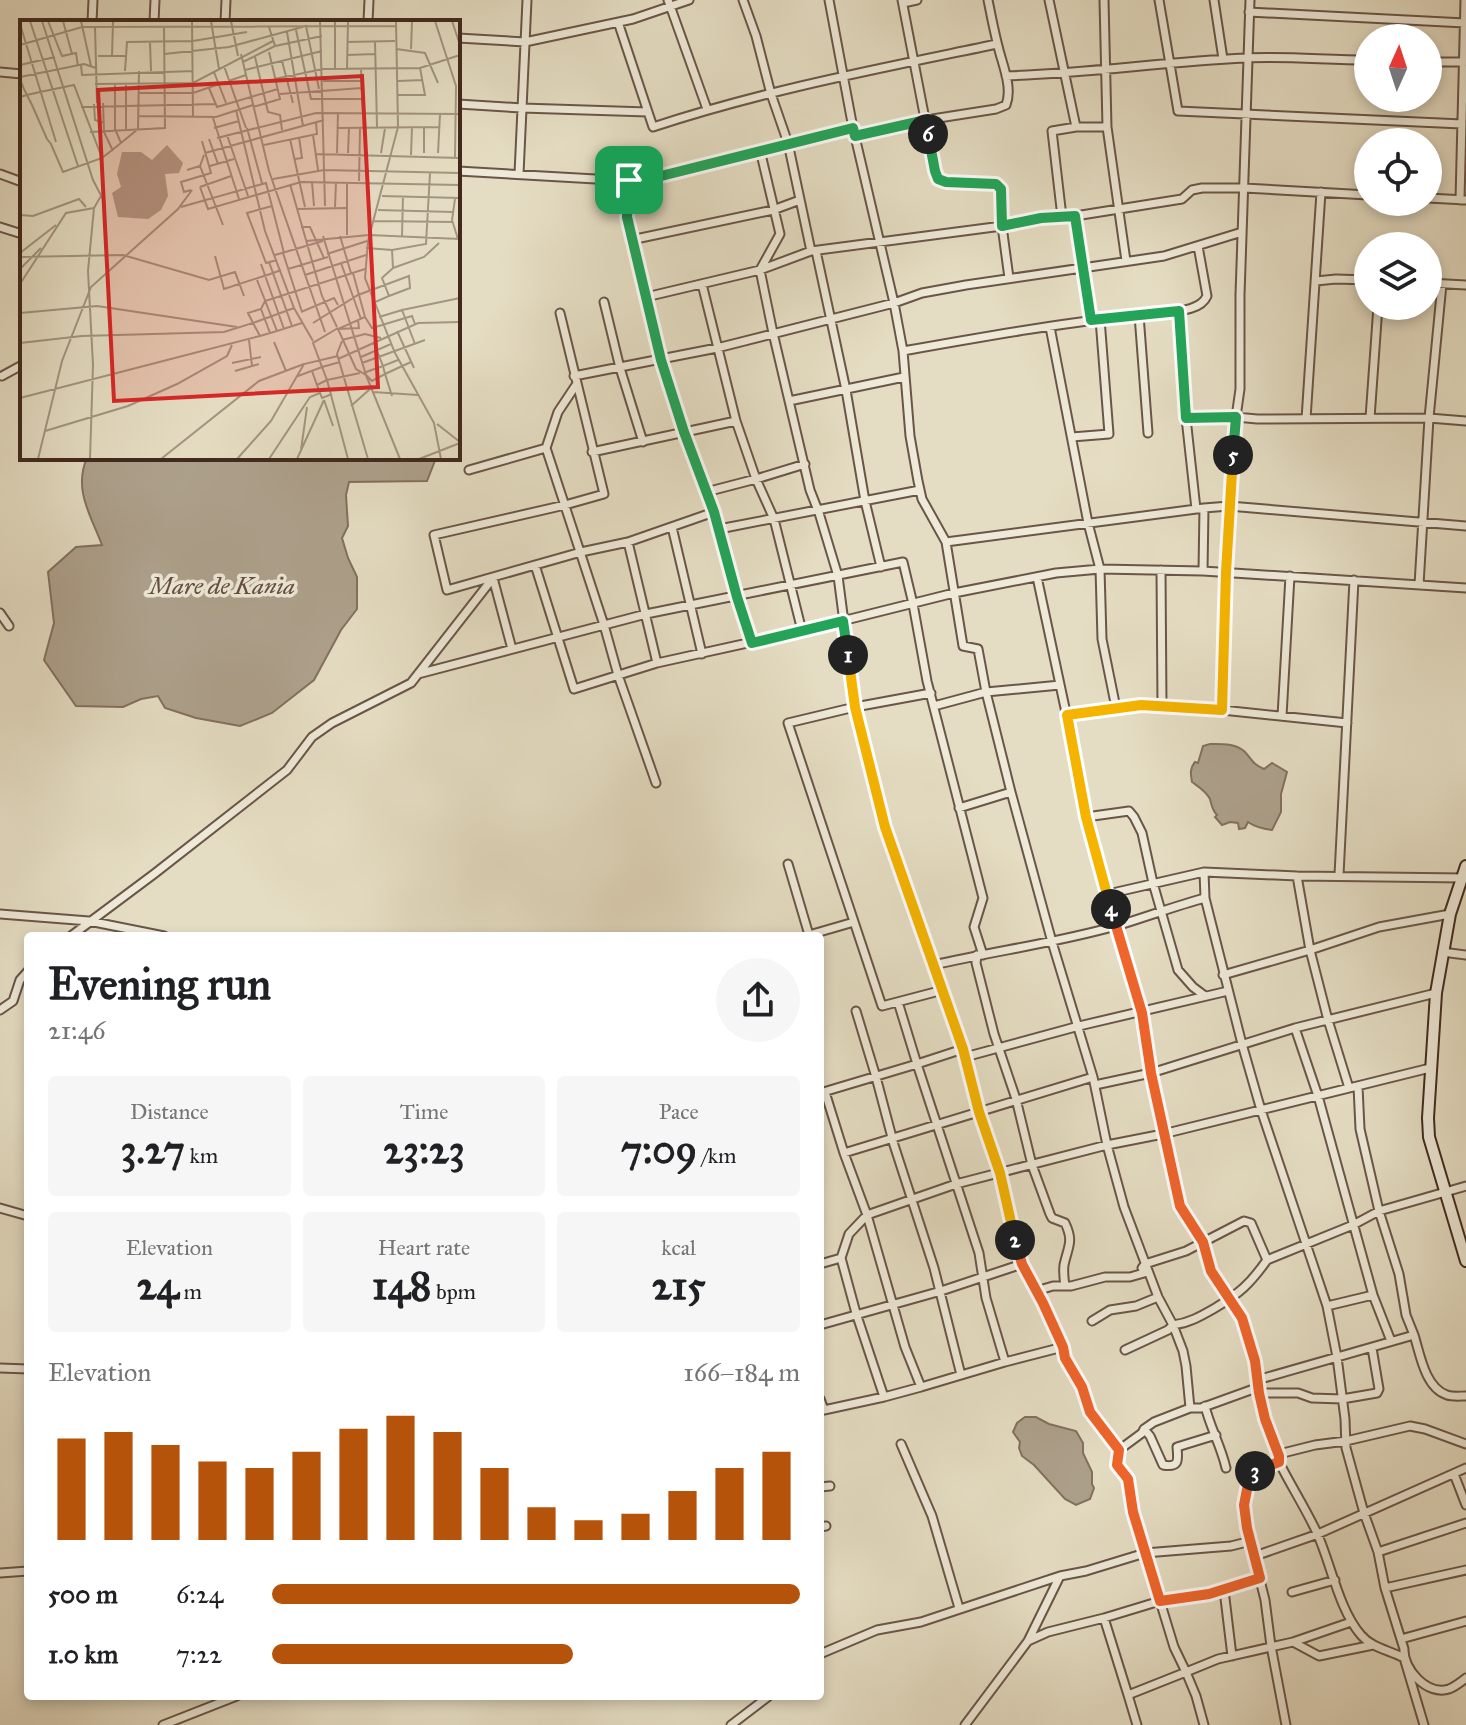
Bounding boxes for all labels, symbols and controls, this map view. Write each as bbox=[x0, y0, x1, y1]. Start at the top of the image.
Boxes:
inset map bbox=[20, 20, 460, 460]
north arrow bbox=[1354, 24, 1442, 112]
map controls bbox=[1354, 24, 1442, 320]
pin: 6 bbox=[908, 114, 948, 154]
text: 6 bbox=[922, 120, 934, 147]
button: locate bbox=[1354, 128, 1442, 216]
pin bbox=[595, 146, 663, 214]
icon: arrive bbox=[607, 158, 651, 202]
button: layers bbox=[1354, 232, 1442, 320]
pin: 5 bbox=[1213, 435, 1253, 475]
text: 5 bbox=[1228, 441, 1238, 468]
water label: Mare de Kania bbox=[147, 571, 295, 601]
pin: 1 bbox=[828, 635, 868, 675]
text: 1 bbox=[844, 641, 852, 668]
pin: 4 bbox=[1091, 889, 1131, 929]
text: 4 bbox=[1105, 895, 1117, 922]
text: Evening run bbox=[48, 957, 271, 1011]
button: share bbox=[716, 958, 800, 1042]
text: 21:46 bbox=[48, 1014, 105, 1046]
text: Distance bbox=[130, 1098, 209, 1125]
text: Time bbox=[400, 1098, 448, 1125]
text: Pace bbox=[659, 1098, 699, 1125]
text: 3.27 bbox=[120, 1125, 185, 1174]
text: 23:23 bbox=[383, 1125, 465, 1174]
text: 7:09 bbox=[621, 1125, 697, 1174]
text: km bbox=[185, 1142, 218, 1169]
text: /km bbox=[697, 1142, 736, 1169]
pin: 2 bbox=[995, 1220, 1035, 1260]
text: 2 bbox=[1010, 1226, 1020, 1253]
text: Elevation bbox=[126, 1234, 213, 1261]
text: Heart rate bbox=[378, 1234, 470, 1261]
text: kcal bbox=[661, 1234, 696, 1261]
text: 24 bbox=[137, 1261, 179, 1310]
text: 148 bbox=[372, 1261, 431, 1310]
text: 215 bbox=[652, 1261, 706, 1310]
text: m bbox=[179, 1278, 202, 1305]
text: bpm bbox=[431, 1278, 476, 1305]
text: Elevation bbox=[48, 1356, 151, 1388]
text: 166–184 m bbox=[684, 1356, 800, 1388]
pin: 3 bbox=[1235, 1451, 1275, 1491]
text: 3 bbox=[1251, 1457, 1259, 1484]
text: 500 m bbox=[48, 1578, 118, 1610]
text: 6:24 bbox=[176, 1578, 223, 1610]
text: 1.0 km bbox=[48, 1638, 118, 1670]
text: 7:22 bbox=[176, 1638, 222, 1670]

